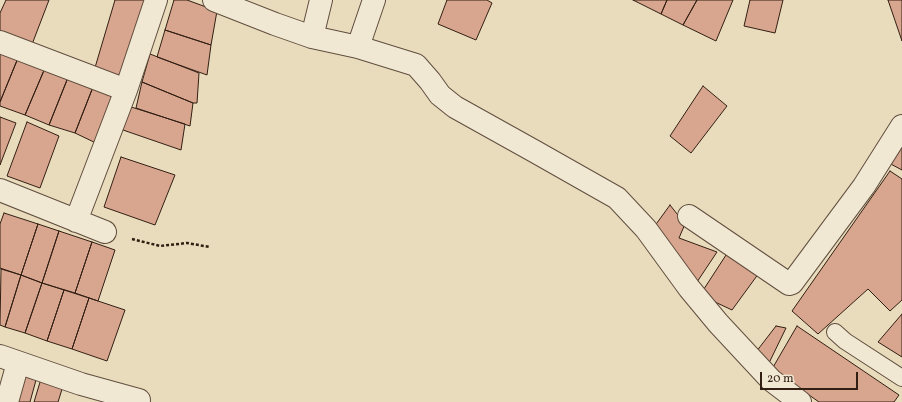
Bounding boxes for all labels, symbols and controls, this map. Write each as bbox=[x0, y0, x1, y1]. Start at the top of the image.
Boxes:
scale bar bbox=[762, 364, 860, 390]
text: 20 m bbox=[767, 371, 794, 387]

